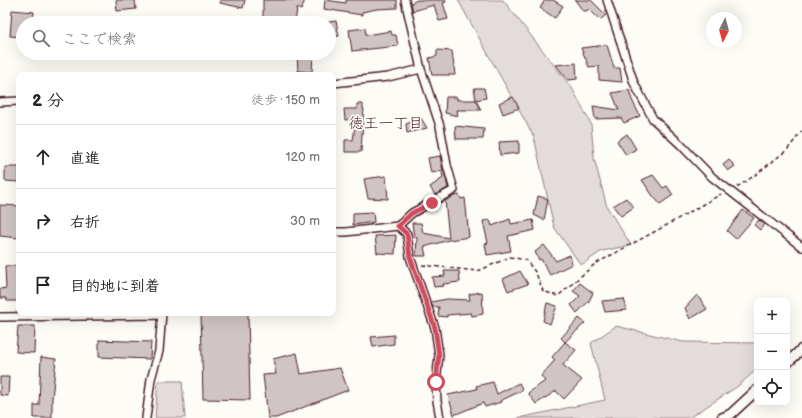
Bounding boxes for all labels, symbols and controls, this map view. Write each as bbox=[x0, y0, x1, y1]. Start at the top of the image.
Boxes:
north arrow bbox=[706, 12, 742, 48]
search box bbox=[16, 16, 336, 60]
icon: search bbox=[30, 27, 52, 49]
text: ここで検索 bbox=[62, 30, 137, 49]
text: 2 分 bbox=[32, 91, 64, 111]
text: 徒歩 · 150 m bbox=[251, 92, 320, 108]
district label: 徳王一丁目 bbox=[348, 114, 424, 133]
icon: ahead bbox=[32, 146, 54, 168]
text: 直進 bbox=[70, 149, 100, 168]
text: 120 m bbox=[285, 149, 320, 165]
route end bbox=[423, 194, 441, 212]
icon: right bbox=[32, 210, 54, 232]
text: 右折 bbox=[70, 213, 100, 232]
text: 30 m bbox=[290, 213, 320, 229]
icon: arrive bbox=[32, 274, 54, 296]
text: 目的地に到着 bbox=[70, 277, 160, 296]
map controls bbox=[754, 298, 790, 406]
button: + bbox=[754, 298, 790, 334]
button: − bbox=[754, 334, 790, 370]
button: locate bbox=[754, 370, 790, 406]
route start bbox=[427, 373, 445, 391]

